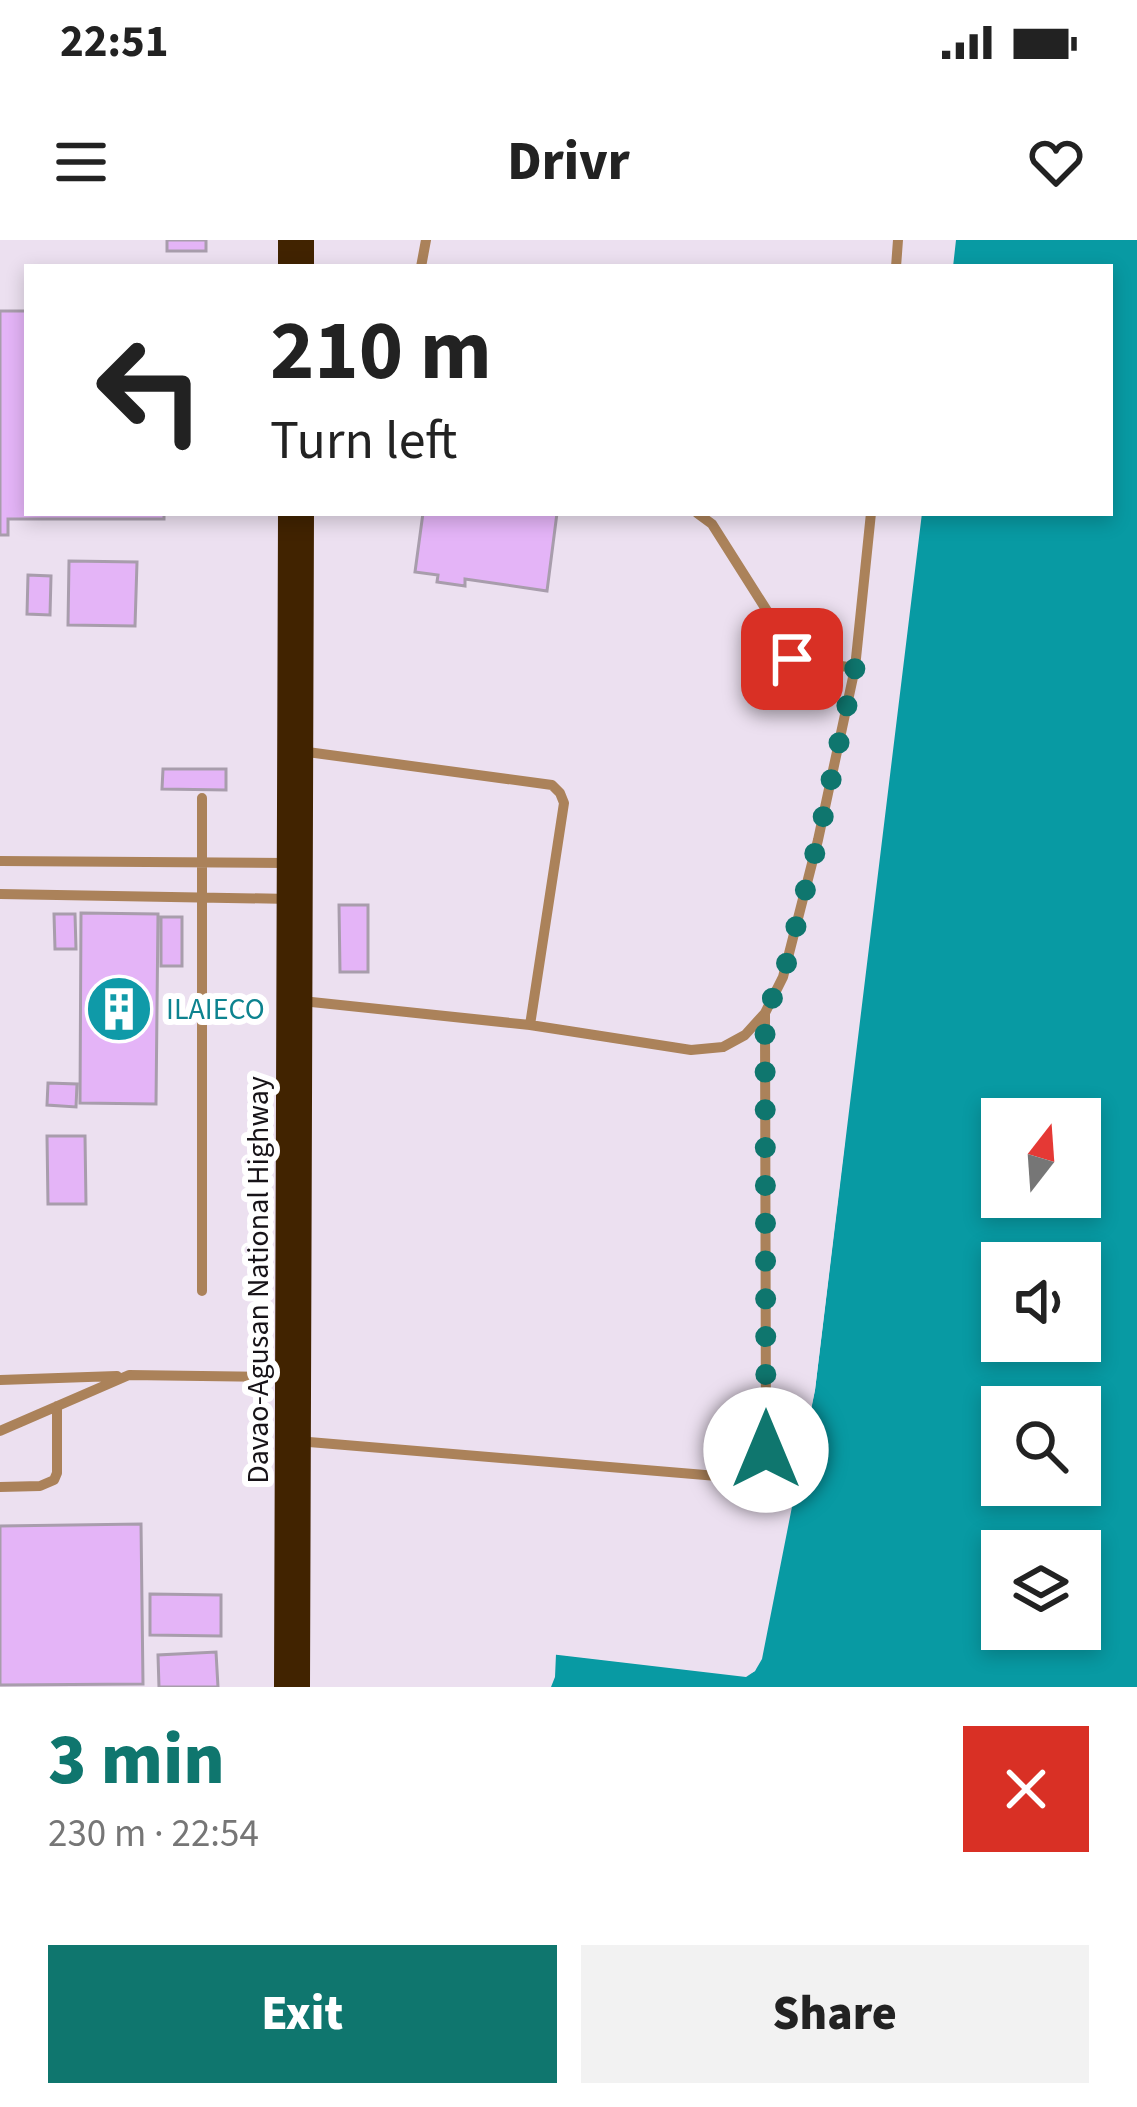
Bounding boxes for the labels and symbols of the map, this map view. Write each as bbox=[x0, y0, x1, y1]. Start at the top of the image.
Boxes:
pin bbox=[741, 608, 843, 710]
building icon: ILAIECO bbox=[84, 974, 154, 1044]
place label: ILAIECO bbox=[166, 988, 265, 1031]
street label: Davao-Agusan National Highway bbox=[237, 1076, 280, 1484]
north arrow bbox=[981, 1098, 1101, 1218]
position arrow bbox=[703, 1387, 829, 1513]

